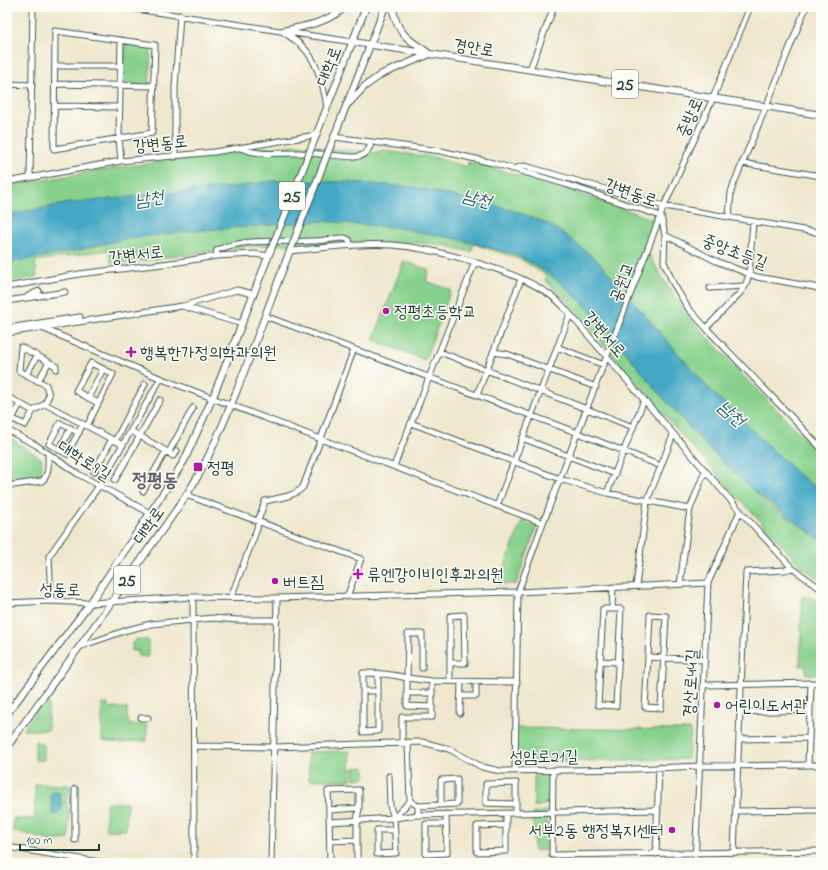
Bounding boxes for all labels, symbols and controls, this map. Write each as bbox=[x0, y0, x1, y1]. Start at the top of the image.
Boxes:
street label: 경안로 bbox=[452, 33, 496, 64]
street label: 대학로 bbox=[310, 43, 349, 90]
road number: 25 bbox=[612, 70, 638, 98]
street label: 중방로 bbox=[671, 94, 710, 141]
street label: 강변동로 bbox=[132, 129, 189, 160]
street label: 강변동로 bbox=[601, 173, 660, 214]
road number: 25 bbox=[279, 182, 305, 210]
water label: 남천 bbox=[459, 184, 495, 217]
water label: 남천 bbox=[133, 185, 167, 215]
street label: 중앙초등길 bbox=[698, 228, 771, 276]
street label: 강변서로 bbox=[108, 240, 165, 271]
street label: 공원교 bbox=[603, 259, 641, 306]
place label: 정평초등학교 bbox=[394, 300, 476, 325]
marker: 정평초등학교 bbox=[381, 306, 391, 316]
street label: 강변서로 bbox=[576, 306, 631, 364]
place label: 행복한가정의학과의원 bbox=[140, 341, 277, 366]
marker: 행복한가정의학과의원 bbox=[125, 346, 137, 358]
water label: 남천 bbox=[711, 395, 751, 435]
street label: 대학로9길 bbox=[52, 435, 116, 488]
place label: 정평 bbox=[207, 456, 234, 481]
marker: 정평 bbox=[192, 461, 204, 473]
district label: 정평동 bbox=[132, 468, 178, 495]
street label: 대학로 bbox=[127, 502, 171, 550]
place label: 류엔강이비인후과의원 bbox=[367, 563, 504, 588]
road number: 25 bbox=[114, 566, 140, 594]
marker: 류엔강이비인후과의원 bbox=[352, 568, 364, 580]
place label: 버트짐 bbox=[283, 570, 324, 595]
marker: 버트짐 bbox=[270, 576, 280, 586]
street label: 성동로 bbox=[39, 578, 81, 603]
street label: 경산로44길 bbox=[677, 648, 706, 718]
place label: 어린이도서관 bbox=[725, 694, 807, 719]
marker: 어린이도서관 bbox=[712, 700, 722, 710]
street label: 성암로21길 bbox=[510, 744, 579, 771]
place label: 서부2동 행정복지센터 bbox=[528, 819, 664, 844]
marker: 서부2동 행정복지센터 bbox=[667, 825, 677, 835]
scale bar bbox=[20, 826, 99, 852]
text: 100 m bbox=[26, 832, 53, 850]

